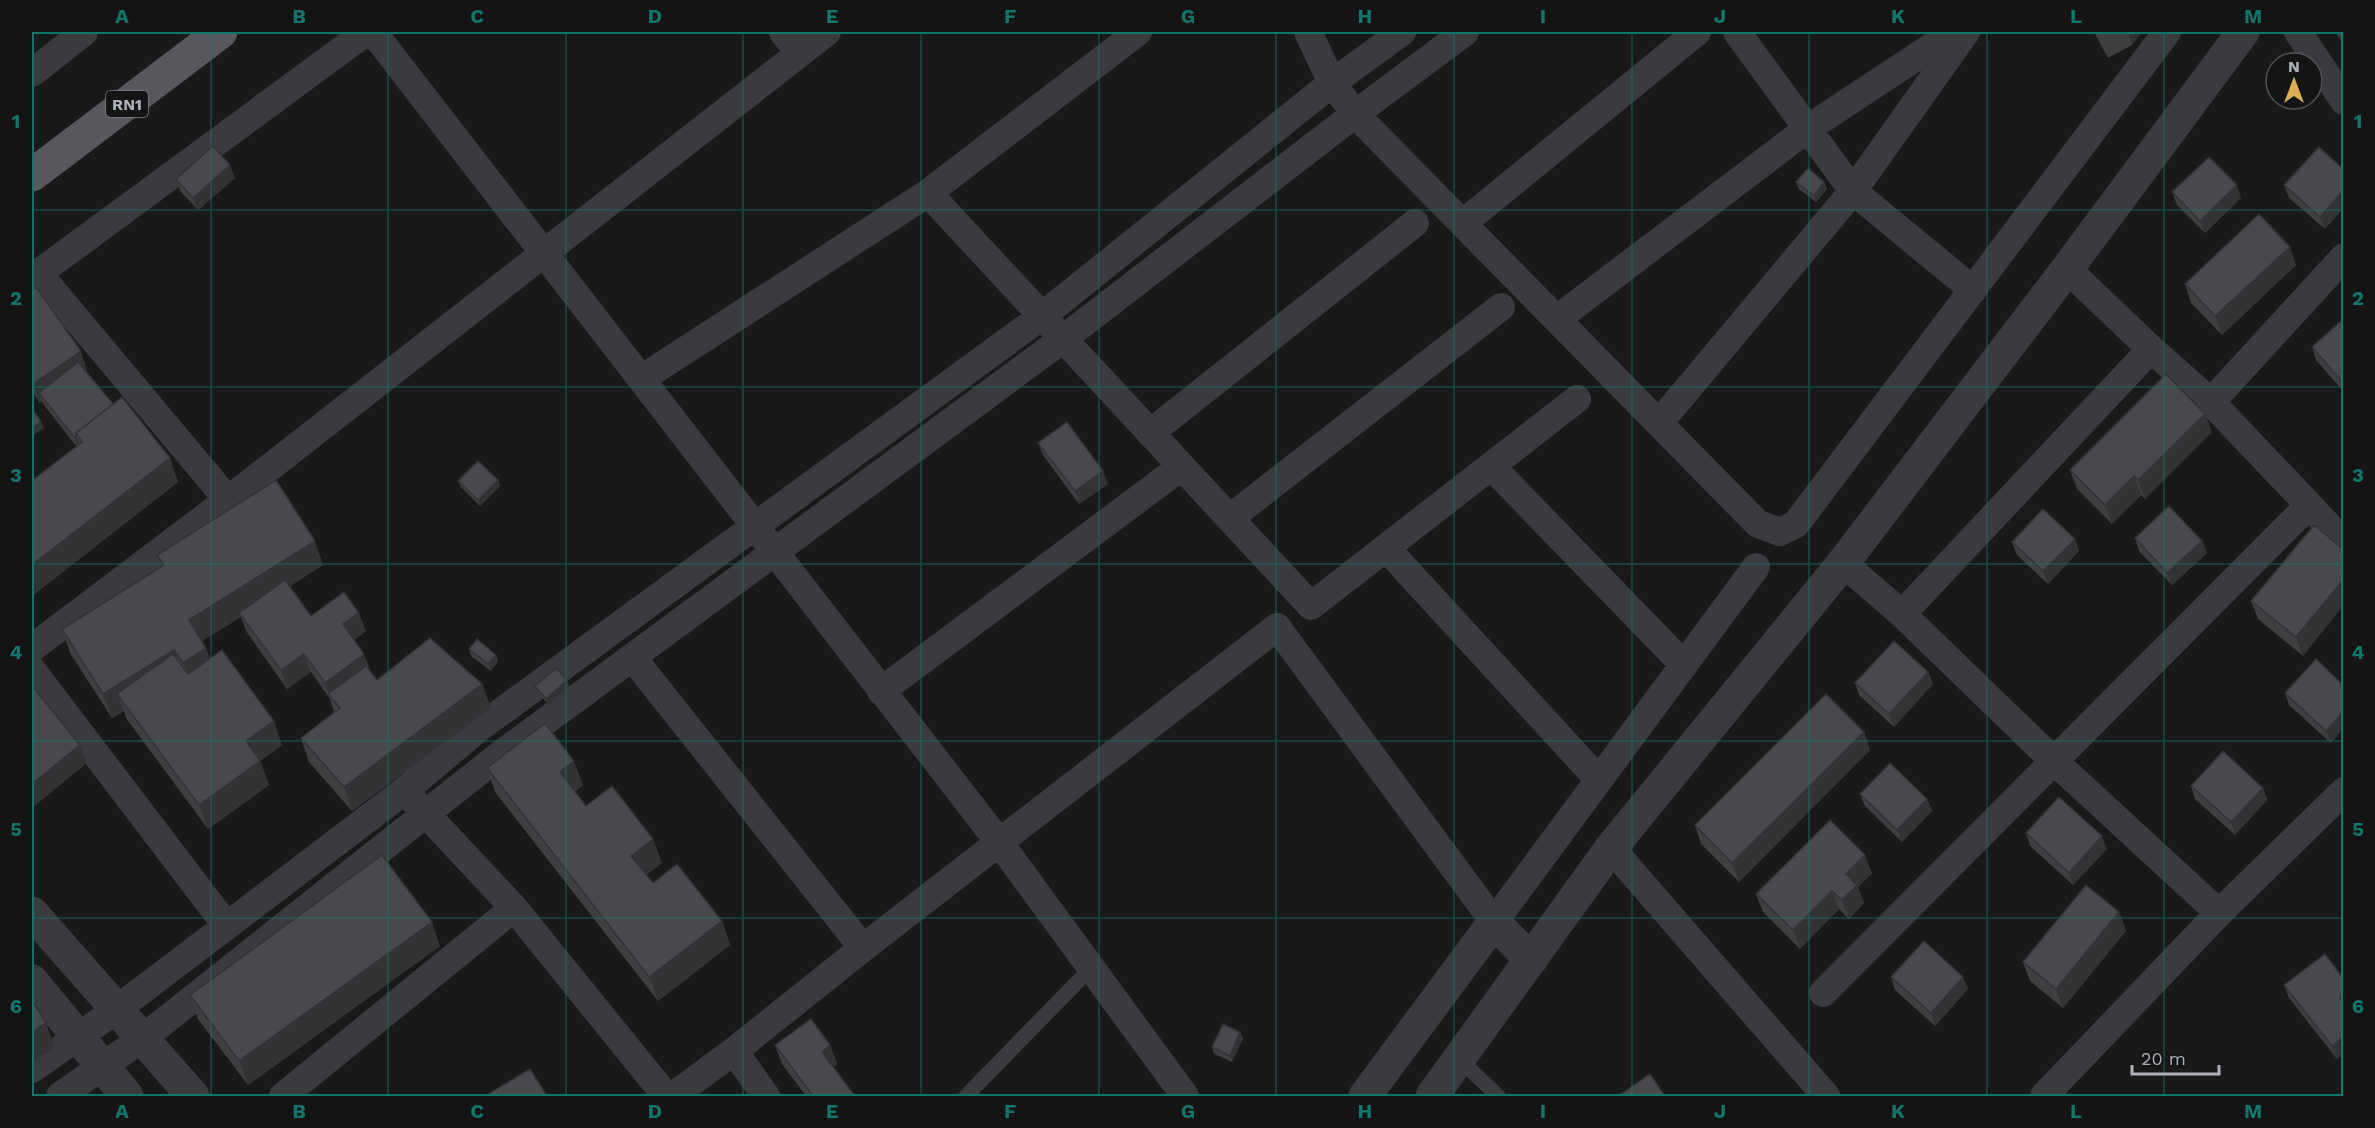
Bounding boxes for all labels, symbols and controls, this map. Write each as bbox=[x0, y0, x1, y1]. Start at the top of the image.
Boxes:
text: A bbox=[115, 4, 129, 28]
text: B bbox=[292, 4, 306, 28]
text: C bbox=[470, 4, 484, 28]
text: D bbox=[648, 4, 662, 28]
text: E bbox=[826, 4, 838, 28]
text: F bbox=[1004, 4, 1016, 28]
text: G bbox=[1181, 4, 1195, 28]
text: H bbox=[1358, 4, 1372, 28]
text: I bbox=[1540, 4, 1546, 28]
text: J bbox=[1714, 4, 1726, 28]
text: K bbox=[1891, 4, 1905, 28]
text: L bbox=[2070, 4, 2082, 28]
text: M bbox=[2244, 4, 2262, 28]
north arrow bbox=[2264, 51, 2324, 111]
text: N bbox=[2288, 57, 2300, 76]
road number: RN1 bbox=[106, 91, 148, 117]
text: 1 bbox=[12, 109, 20, 133]
text: 1 bbox=[2354, 109, 2362, 133]
text: 2 bbox=[10, 286, 22, 310]
text: 2 bbox=[2352, 286, 2364, 310]
text: 3 bbox=[10, 463, 22, 487]
text: 3 bbox=[2352, 463, 2364, 487]
text: 4 bbox=[10, 640, 23, 664]
text: 4 bbox=[2352, 640, 2365, 664]
text: 5 bbox=[10, 817, 22, 841]
text: 5 bbox=[2352, 817, 2364, 841]
text: 6 bbox=[10, 994, 22, 1018]
text: 6 bbox=[2352, 994, 2364, 1018]
scale bar bbox=[2132, 1038, 2219, 1076]
text: 20 m bbox=[2141, 1048, 2186, 1069]
text: A bbox=[115, 1099, 129, 1123]
text: B bbox=[292, 1099, 306, 1123]
text: C bbox=[470, 1099, 484, 1123]
text: D bbox=[648, 1099, 662, 1123]
text: E bbox=[826, 1099, 838, 1123]
text: F bbox=[1004, 1099, 1016, 1123]
text: G bbox=[1181, 1099, 1195, 1123]
text: H bbox=[1358, 1099, 1372, 1123]
text: I bbox=[1540, 1099, 1546, 1123]
text: J bbox=[1714, 1099, 1726, 1123]
text: K bbox=[1891, 1099, 1905, 1123]
text: L bbox=[2070, 1099, 2082, 1123]
text: M bbox=[2244, 1099, 2262, 1123]

